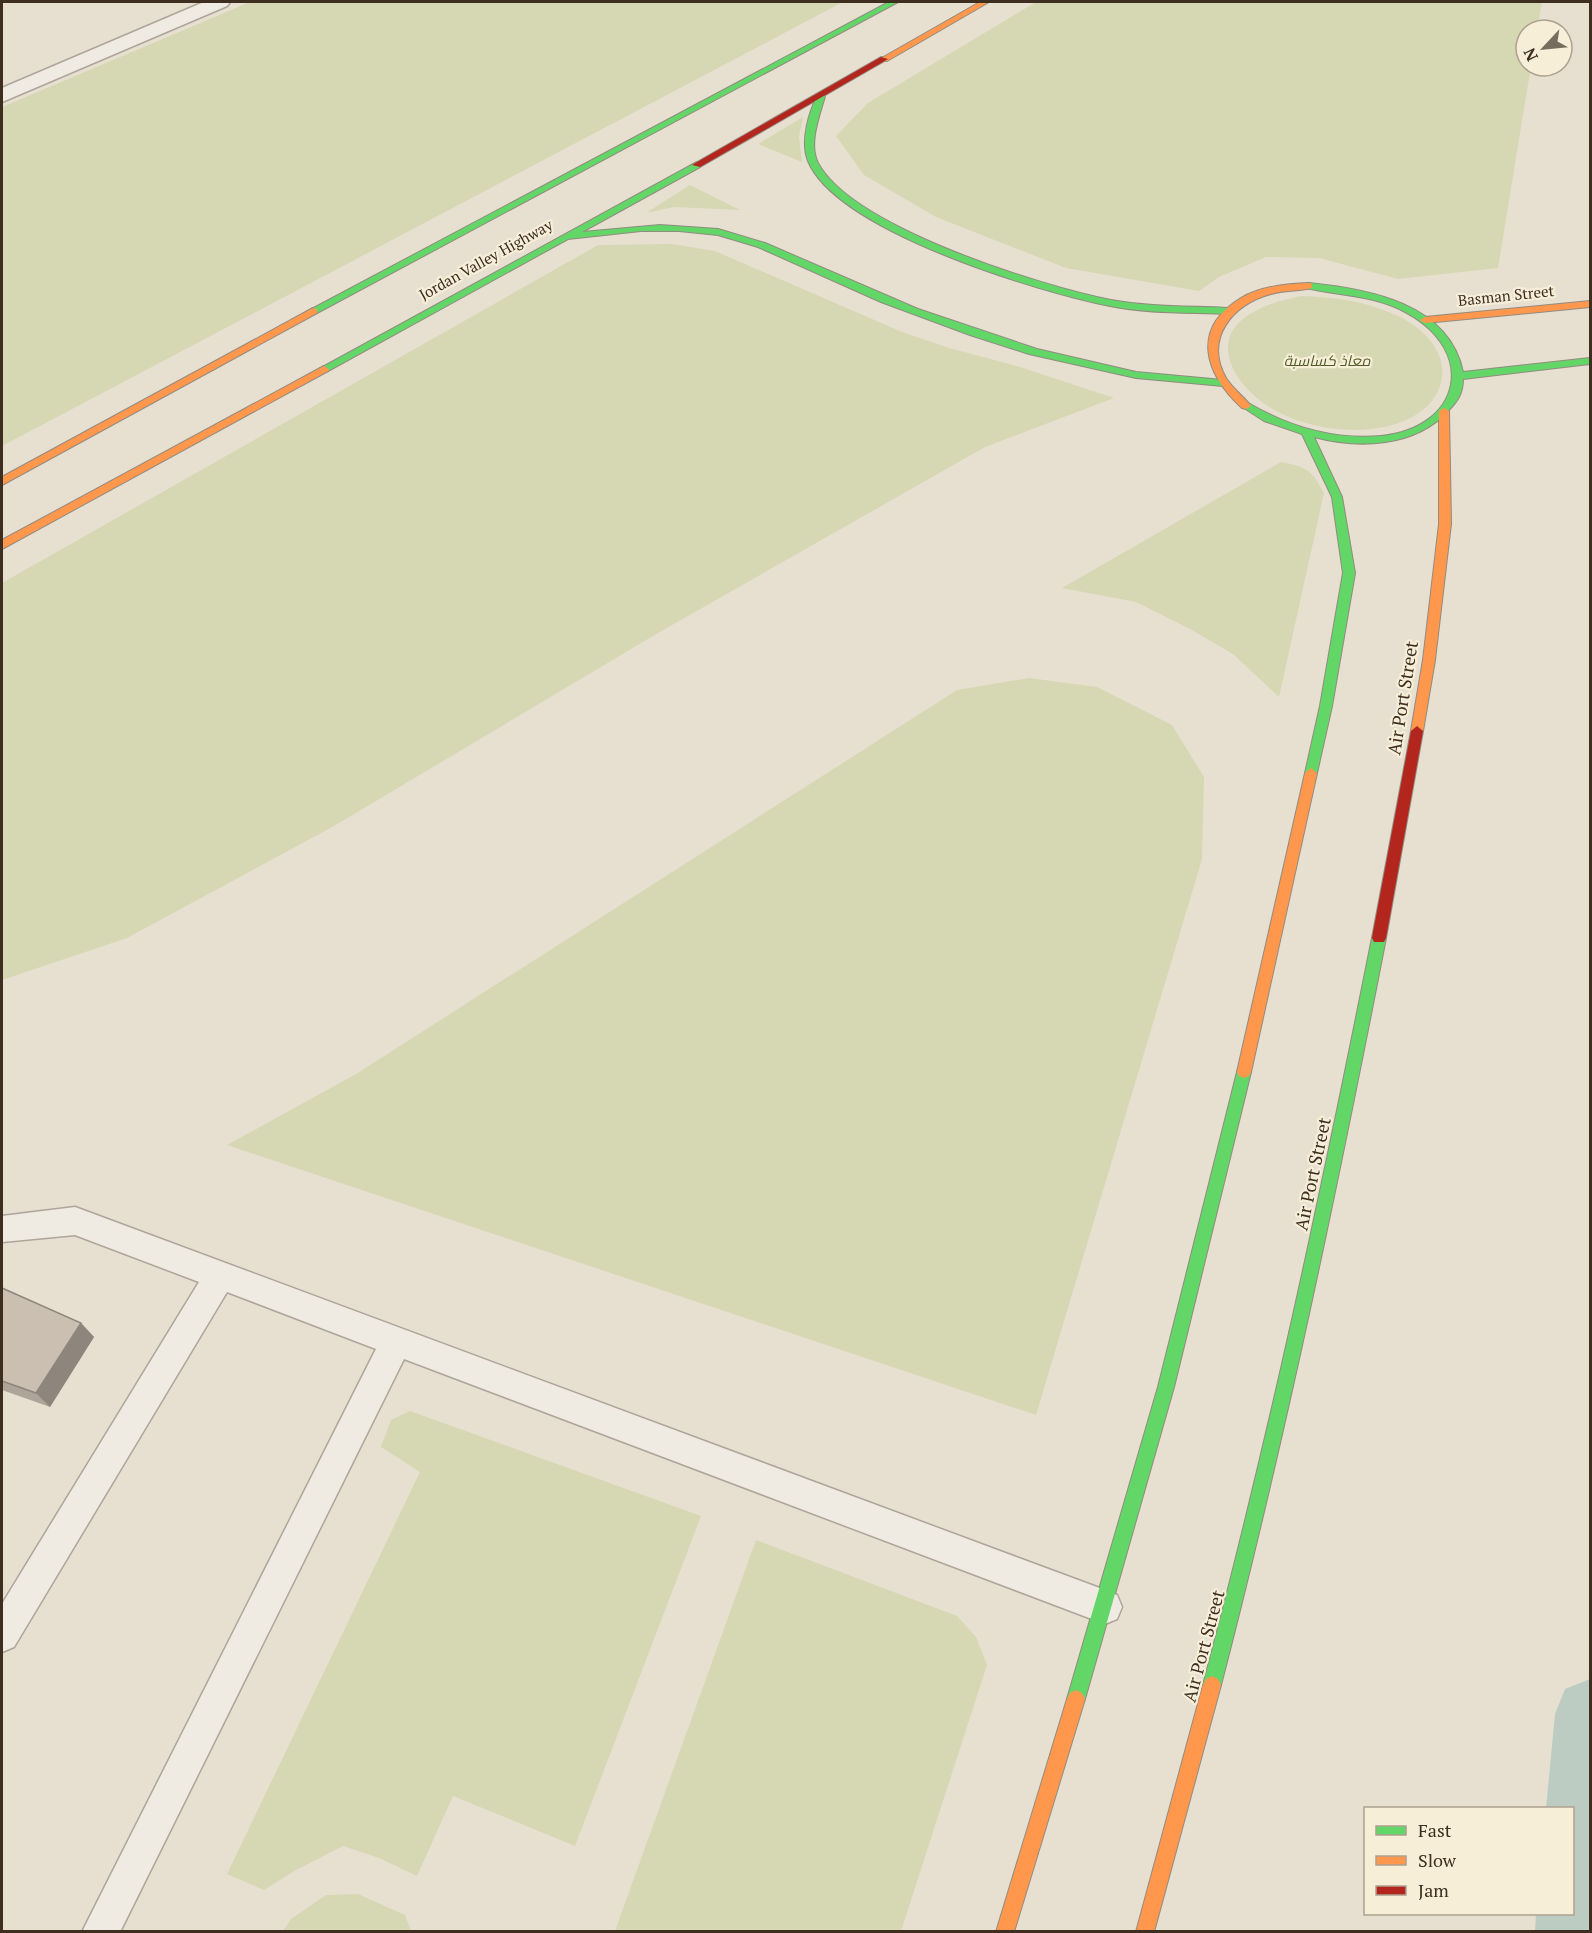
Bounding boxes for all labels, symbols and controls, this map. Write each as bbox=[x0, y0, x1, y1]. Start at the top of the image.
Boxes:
north arrow bbox=[1514, 18, 1574, 78]
text: N bbox=[1518, 44, 1543, 65]
street label: Jordan Valley Highway bbox=[415, 214, 556, 304]
street label: Basman Street bbox=[1457, 280, 1555, 310]
park label: معاذ كساسبة bbox=[1284, 350, 1371, 370]
street label: Air Port Street bbox=[1381, 639, 1423, 757]
street label: Air Port Street bbox=[1288, 1115, 1336, 1233]
street label: Air Port Street bbox=[1177, 1587, 1230, 1704]
legend bbox=[1364, 1807, 1574, 1915]
text: Fast bbox=[1418, 1818, 1452, 1842]
text: Slow bbox=[1418, 1848, 1457, 1872]
text: Jam bbox=[1418, 1878, 1449, 1902]

